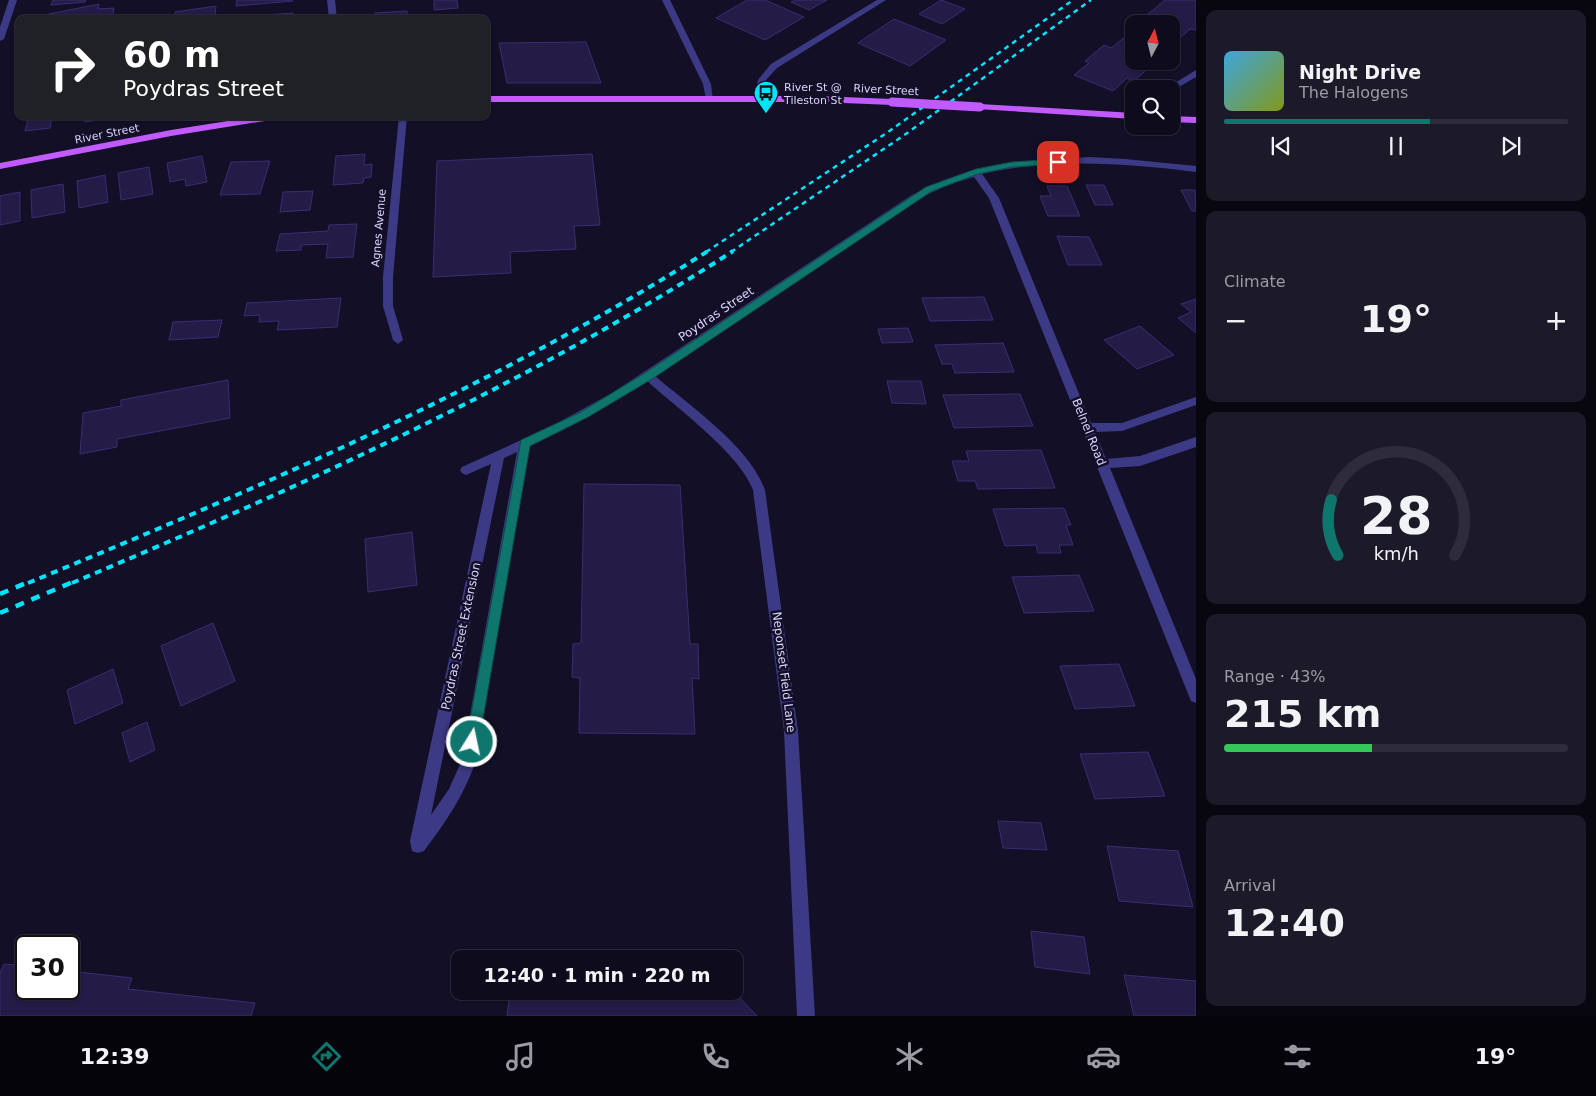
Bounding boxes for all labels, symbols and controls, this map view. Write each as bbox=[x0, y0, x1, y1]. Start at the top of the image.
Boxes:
north arrow bbox=[1125, 15, 1180, 70]
map controls bbox=[1125, 15, 1180, 135]
icon: right bbox=[40, 35, 105, 100]
text: 60 m bbox=[123, 35, 220, 75]
text: Night Drive bbox=[1299, 61, 1421, 83]
text: Poydras Street bbox=[123, 76, 284, 101]
bus stop icon: River St @ Tileston St bbox=[753, 80, 779, 114]
button: search bbox=[1125, 80, 1180, 135]
place label: River St @ Tileston St bbox=[783, 81, 842, 107]
street label: River Street bbox=[853, 82, 920, 98]
text: The Halogens bbox=[1299, 83, 1408, 102]
street label: River Street bbox=[74, 121, 141, 147]
icon: previous bbox=[1267, 132, 1295, 160]
icon: pause bbox=[1382, 132, 1410, 160]
icon: next bbox=[1497, 132, 1525, 160]
pin bbox=[1037, 141, 1079, 183]
icon: arrive bbox=[1044, 148, 1072, 176]
street label: Agnes Avenue bbox=[369, 188, 389, 268]
text: Climate bbox=[1224, 272, 1286, 291]
street label: Poydras Street bbox=[676, 284, 757, 344]
text: 19° bbox=[1360, 297, 1432, 341]
text: − bbox=[1224, 304, 1247, 337]
text: + bbox=[1545, 304, 1568, 337]
street label: Belnel Road bbox=[1069, 396, 1109, 468]
text: 28 bbox=[1360, 486, 1432, 546]
text: km/h bbox=[1373, 543, 1419, 564]
street label: Poydras Street Extension bbox=[439, 561, 483, 711]
street label: Neponset Field Lane bbox=[770, 611, 798, 733]
text: Range · 43% bbox=[1224, 667, 1326, 686]
text: 215 km bbox=[1224, 692, 1381, 736]
position arrow bbox=[445, 715, 497, 767]
text: Arrival bbox=[1224, 876, 1276, 895]
text: 12:40 bbox=[1224, 901, 1345, 945]
speed limit sign: 30 bbox=[15, 935, 80, 1000]
text: 12:40 · 1 min · 220 m bbox=[483, 964, 711, 986]
icon: directions bbox=[309, 1039, 344, 1074]
icon: music bbox=[503, 1039, 538, 1074]
icon: phone bbox=[698, 1039, 733, 1074]
icon: climate bbox=[892, 1039, 927, 1074]
icon: car bbox=[1086, 1039, 1121, 1074]
icon: filters bbox=[1280, 1039, 1315, 1074]
text: 12:39 bbox=[80, 1044, 150, 1069]
text: 19° bbox=[1475, 1044, 1516, 1069]

